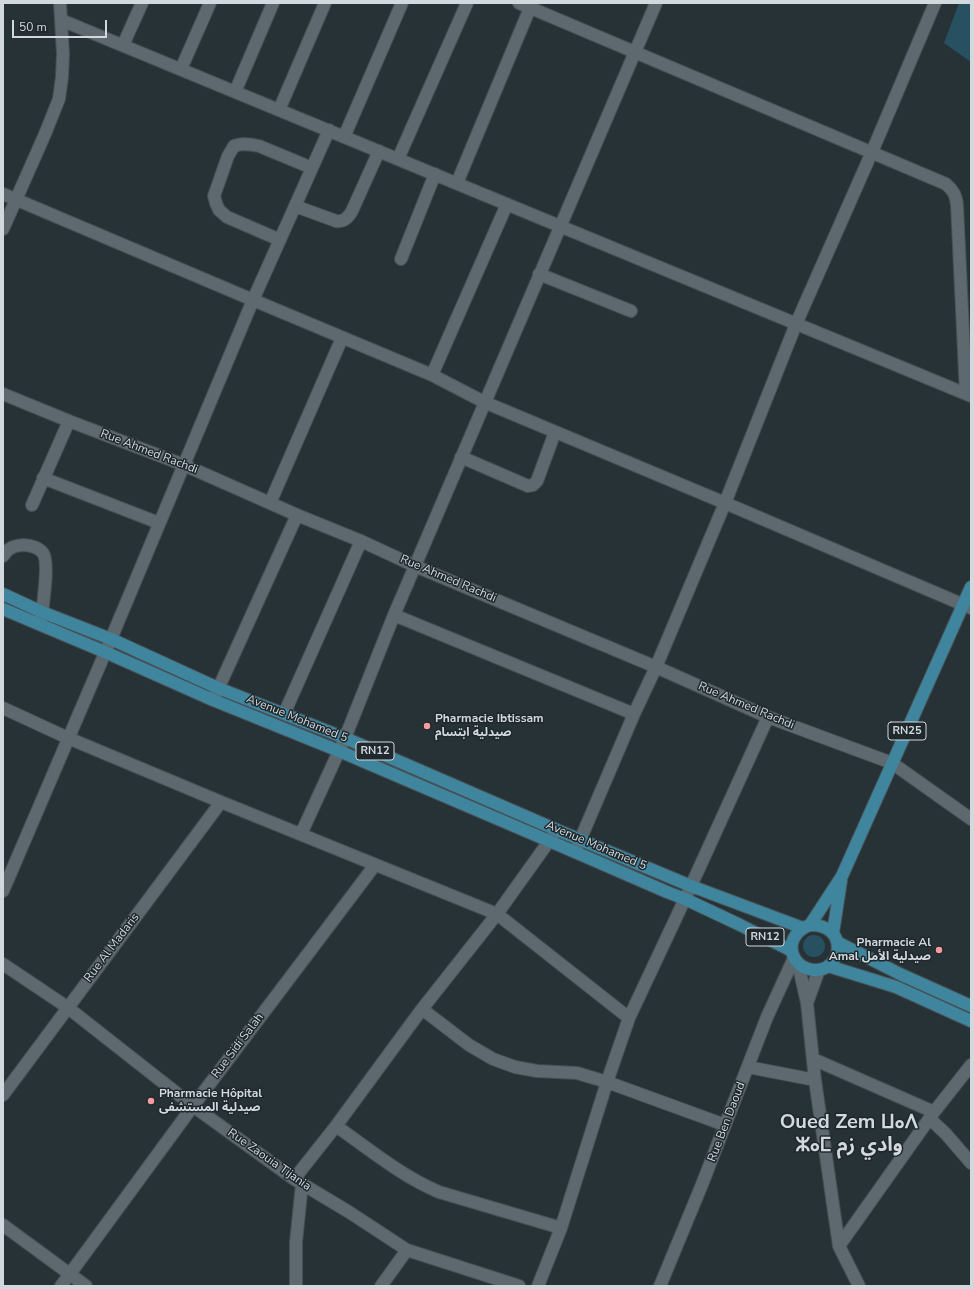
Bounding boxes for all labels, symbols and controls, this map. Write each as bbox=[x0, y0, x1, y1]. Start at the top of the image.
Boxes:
scale bar bbox=[14, 12, 109, 38]
text: 50 m bbox=[19, 19, 47, 35]
street label: Rue Ahmed Rachdi bbox=[98, 427, 200, 477]
street label: Rue Ahmed Rachdi bbox=[398, 552, 498, 606]
street label: Rue Ahmed Rachdi bbox=[696, 679, 796, 733]
street label: Avenue Mohamed 5 bbox=[244, 692, 350, 746]
place label: Pharmacie Ibtissam صيدلية ابتسام bbox=[435, 712, 544, 740]
marker: Pharmacie Ibtissam صيدلية ابتسام bbox=[422, 721, 432, 731]
road number: RN25 bbox=[888, 722, 926, 740]
road number: RN12 bbox=[356, 742, 394, 760]
street label: Avenue Mohamed 5 bbox=[543, 818, 649, 874]
street label: Rue Al Madaris bbox=[81, 911, 143, 985]
road number: RN12 bbox=[746, 928, 784, 946]
place label: Pharmacie Al Amal صيدلية الأمل bbox=[829, 936, 931, 964]
marker: Pharmacie Al Amal صيدلية الأمل bbox=[934, 945, 944, 955]
street label: Rue Sidi Salah bbox=[209, 1011, 267, 1081]
street label: Rue Ben Daoud bbox=[705, 1080, 749, 1164]
place label: Pharmacie Hôpital صيدلية المستشفى bbox=[159, 1087, 262, 1115]
marker: Pharmacie Hôpital صيدلية المستشفى bbox=[146, 1096, 156, 1106]
district label: Oued Zem ⵡⴰⴷ ⵣⴰⵎ وادي زم bbox=[780, 1111, 918, 1158]
street label: Rue Zaouia Tijania bbox=[225, 1126, 313, 1194]

